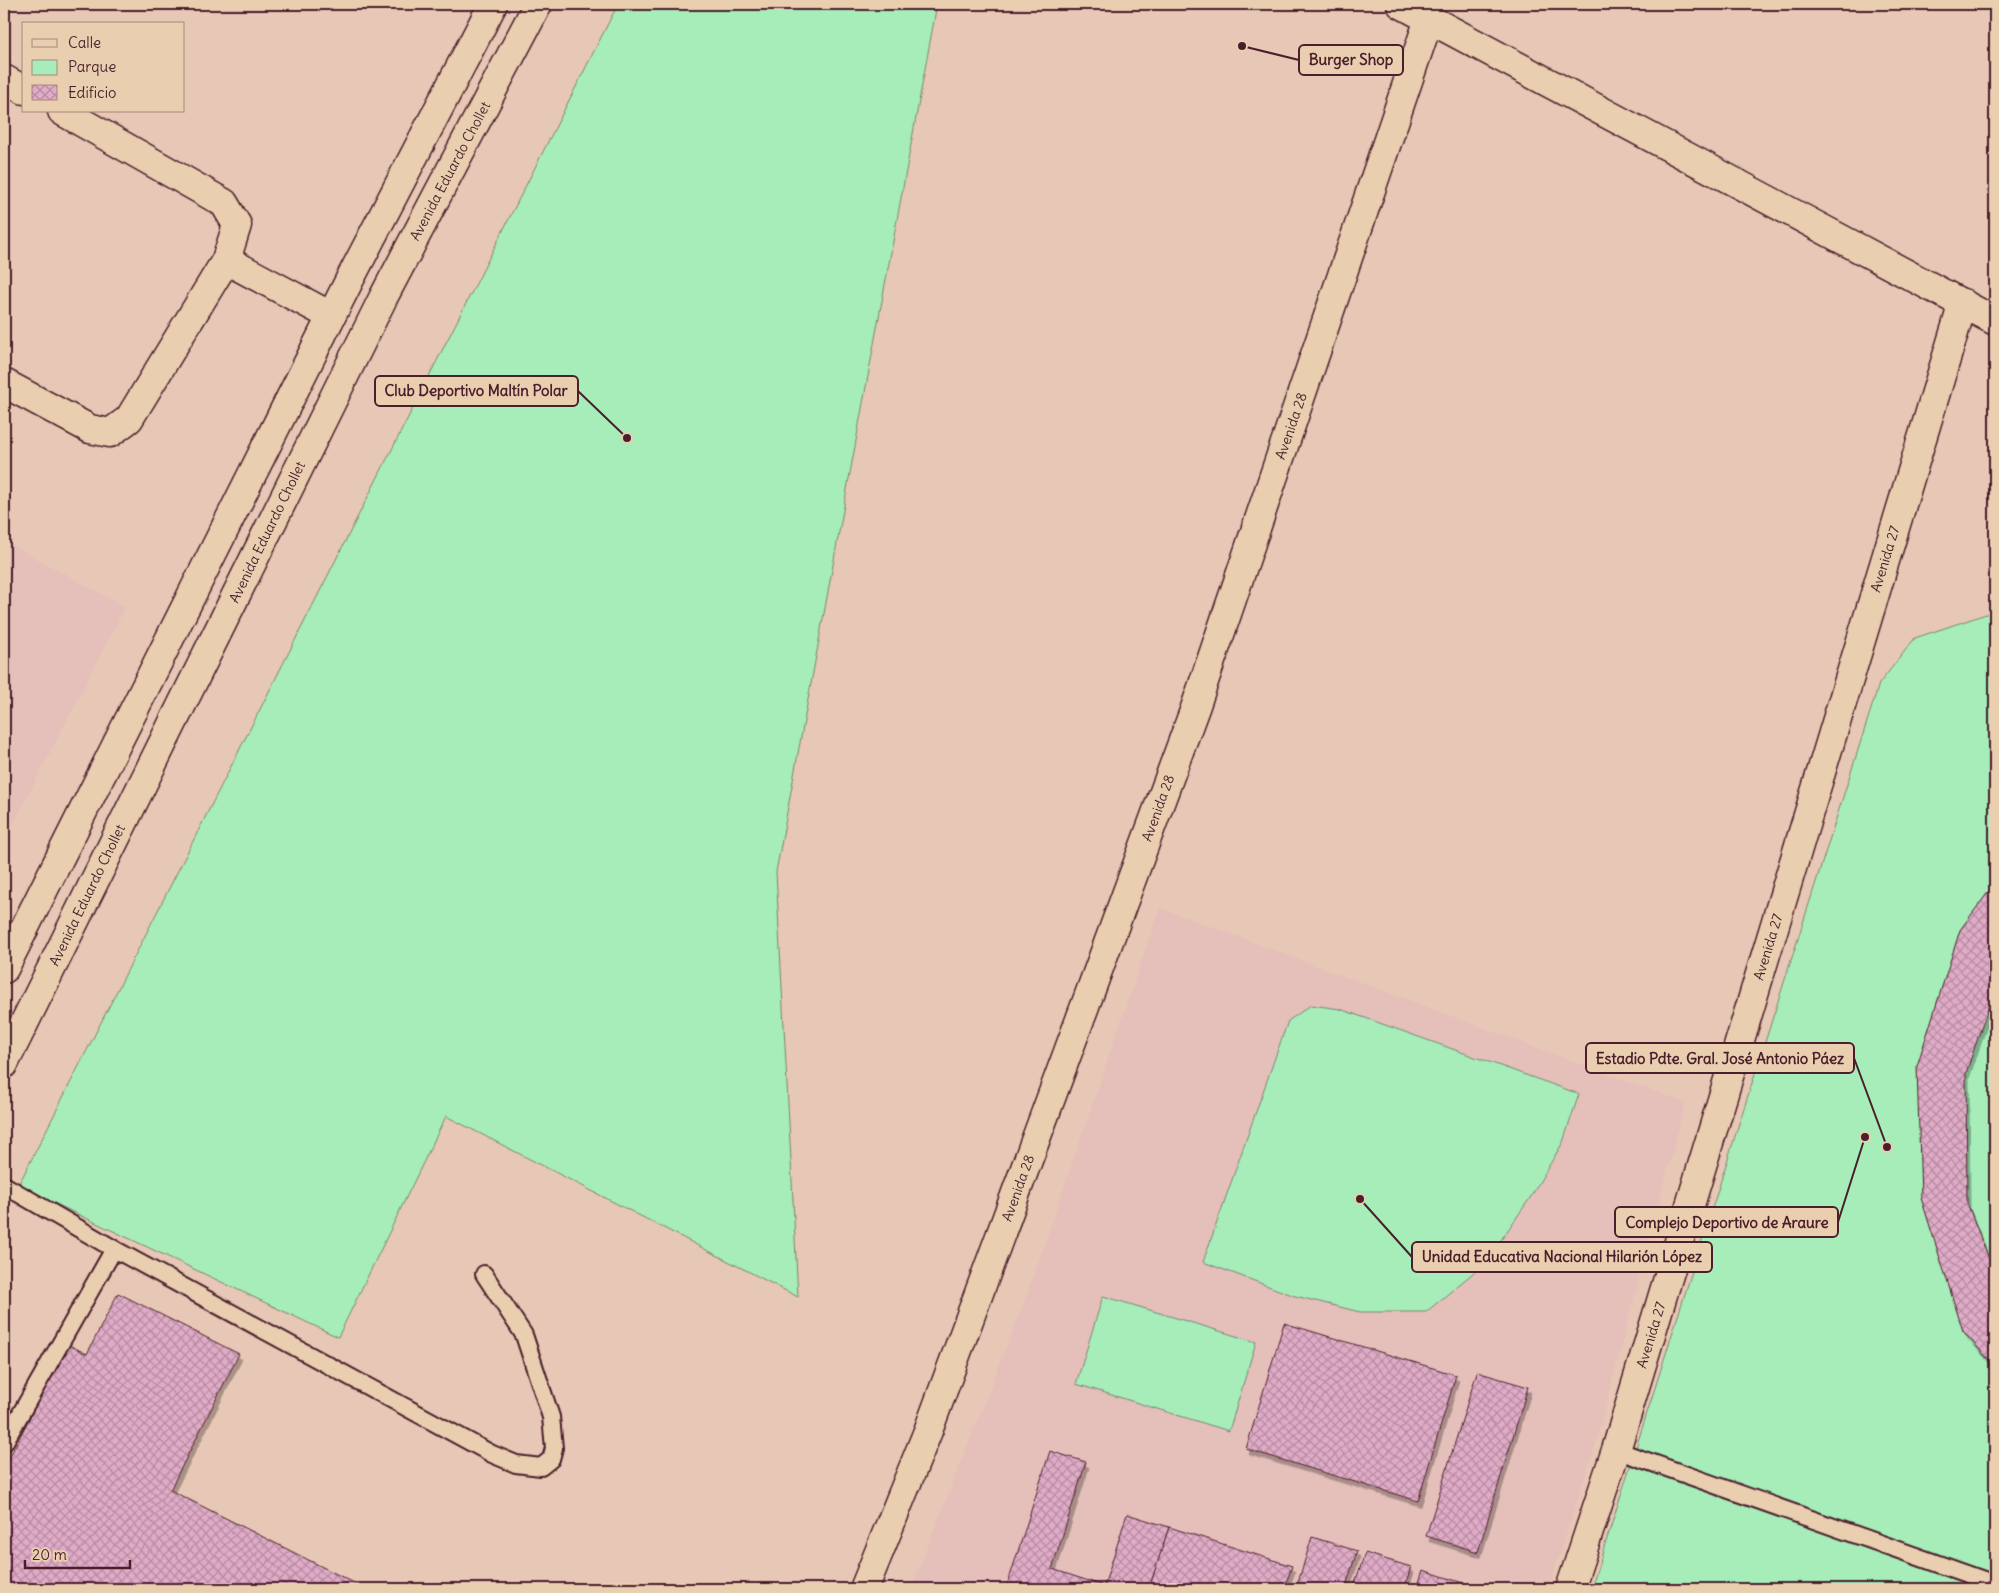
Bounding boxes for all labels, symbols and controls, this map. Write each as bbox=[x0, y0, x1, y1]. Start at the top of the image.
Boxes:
legend bbox=[22, 22, 185, 112]
text: Calle bbox=[68, 33, 101, 52]
callout: Burger Shop bbox=[1299, 45, 1403, 75]
text: Burger Shop bbox=[1309, 50, 1394, 70]
text: Parque bbox=[68, 57, 116, 76]
text: Edificio bbox=[68, 83, 116, 102]
street label: Avenida Eduardo Chollet bbox=[406, 98, 494, 244]
callout: Club Deportivo Maltín Polar bbox=[375, 376, 578, 406]
text: Club Deportivo Maltín Polar bbox=[384, 381, 568, 401]
street label: Avenida 28 bbox=[1271, 390, 1311, 462]
street label: Avenida Eduardo Chollet bbox=[225, 458, 309, 606]
street label: Avenida 27 bbox=[1866, 523, 1904, 594]
street label: Avenida 28 bbox=[1138, 772, 1178, 844]
street label: Avenida Eduardo Chollet bbox=[45, 821, 129, 969]
street label: Avenida 27 bbox=[1749, 911, 1787, 982]
callout: Estadio Pdte. Gral. José Antonio Páez bbox=[1586, 1043, 1854, 1073]
text: Estadio Pdte. Gral. José Antonio Páez bbox=[1596, 1049, 1844, 1068]
street label: Avenida 28 bbox=[998, 1152, 1038, 1224]
callout: Complejo Deportivo de Araure bbox=[1615, 1207, 1838, 1237]
text: Complejo Deportivo de Araure bbox=[1625, 1213, 1829, 1233]
callout: Unidad Educativa Nacional Hilarión López bbox=[1412, 1242, 1712, 1272]
text: Unidad Educativa Nacional Hilarión López bbox=[1422, 1247, 1702, 1267]
street label: Avenida 27 bbox=[1632, 1299, 1670, 1370]
scale bar bbox=[25, 1538, 130, 1570]
text: 20 m bbox=[32, 1545, 67, 1564]

